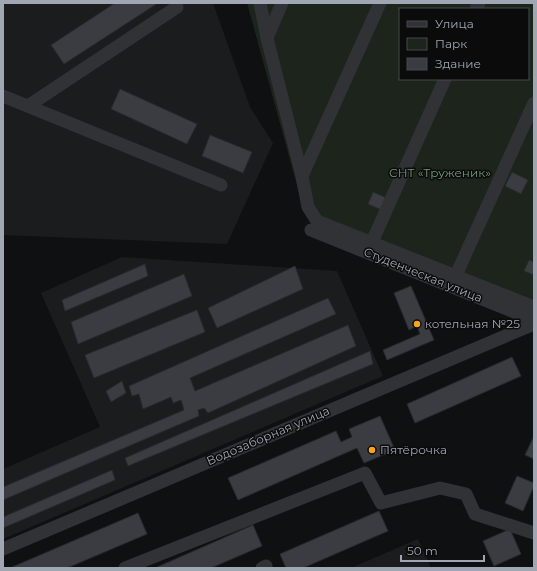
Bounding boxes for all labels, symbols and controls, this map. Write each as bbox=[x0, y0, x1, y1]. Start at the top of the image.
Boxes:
legend bbox=[399, 8, 529, 80]
text: Улица bbox=[435, 16, 474, 31]
text: Парк bbox=[435, 36, 467, 51]
text: Здание bbox=[435, 56, 481, 71]
park label: СНТ «Труженик» bbox=[389, 165, 491, 180]
street label: Студенческая улица bbox=[362, 244, 485, 305]
place label: котельная №25 bbox=[425, 316, 520, 331]
marker: котельная №25 bbox=[412, 319, 422, 329]
street label: Водозаборная улица bbox=[204, 403, 332, 468]
place label: Пятёрочка bbox=[380, 442, 447, 457]
marker: Пятёрочка bbox=[367, 445, 377, 455]
scale bar bbox=[401, 537, 484, 563]
text: 50 m bbox=[407, 543, 438, 558]

